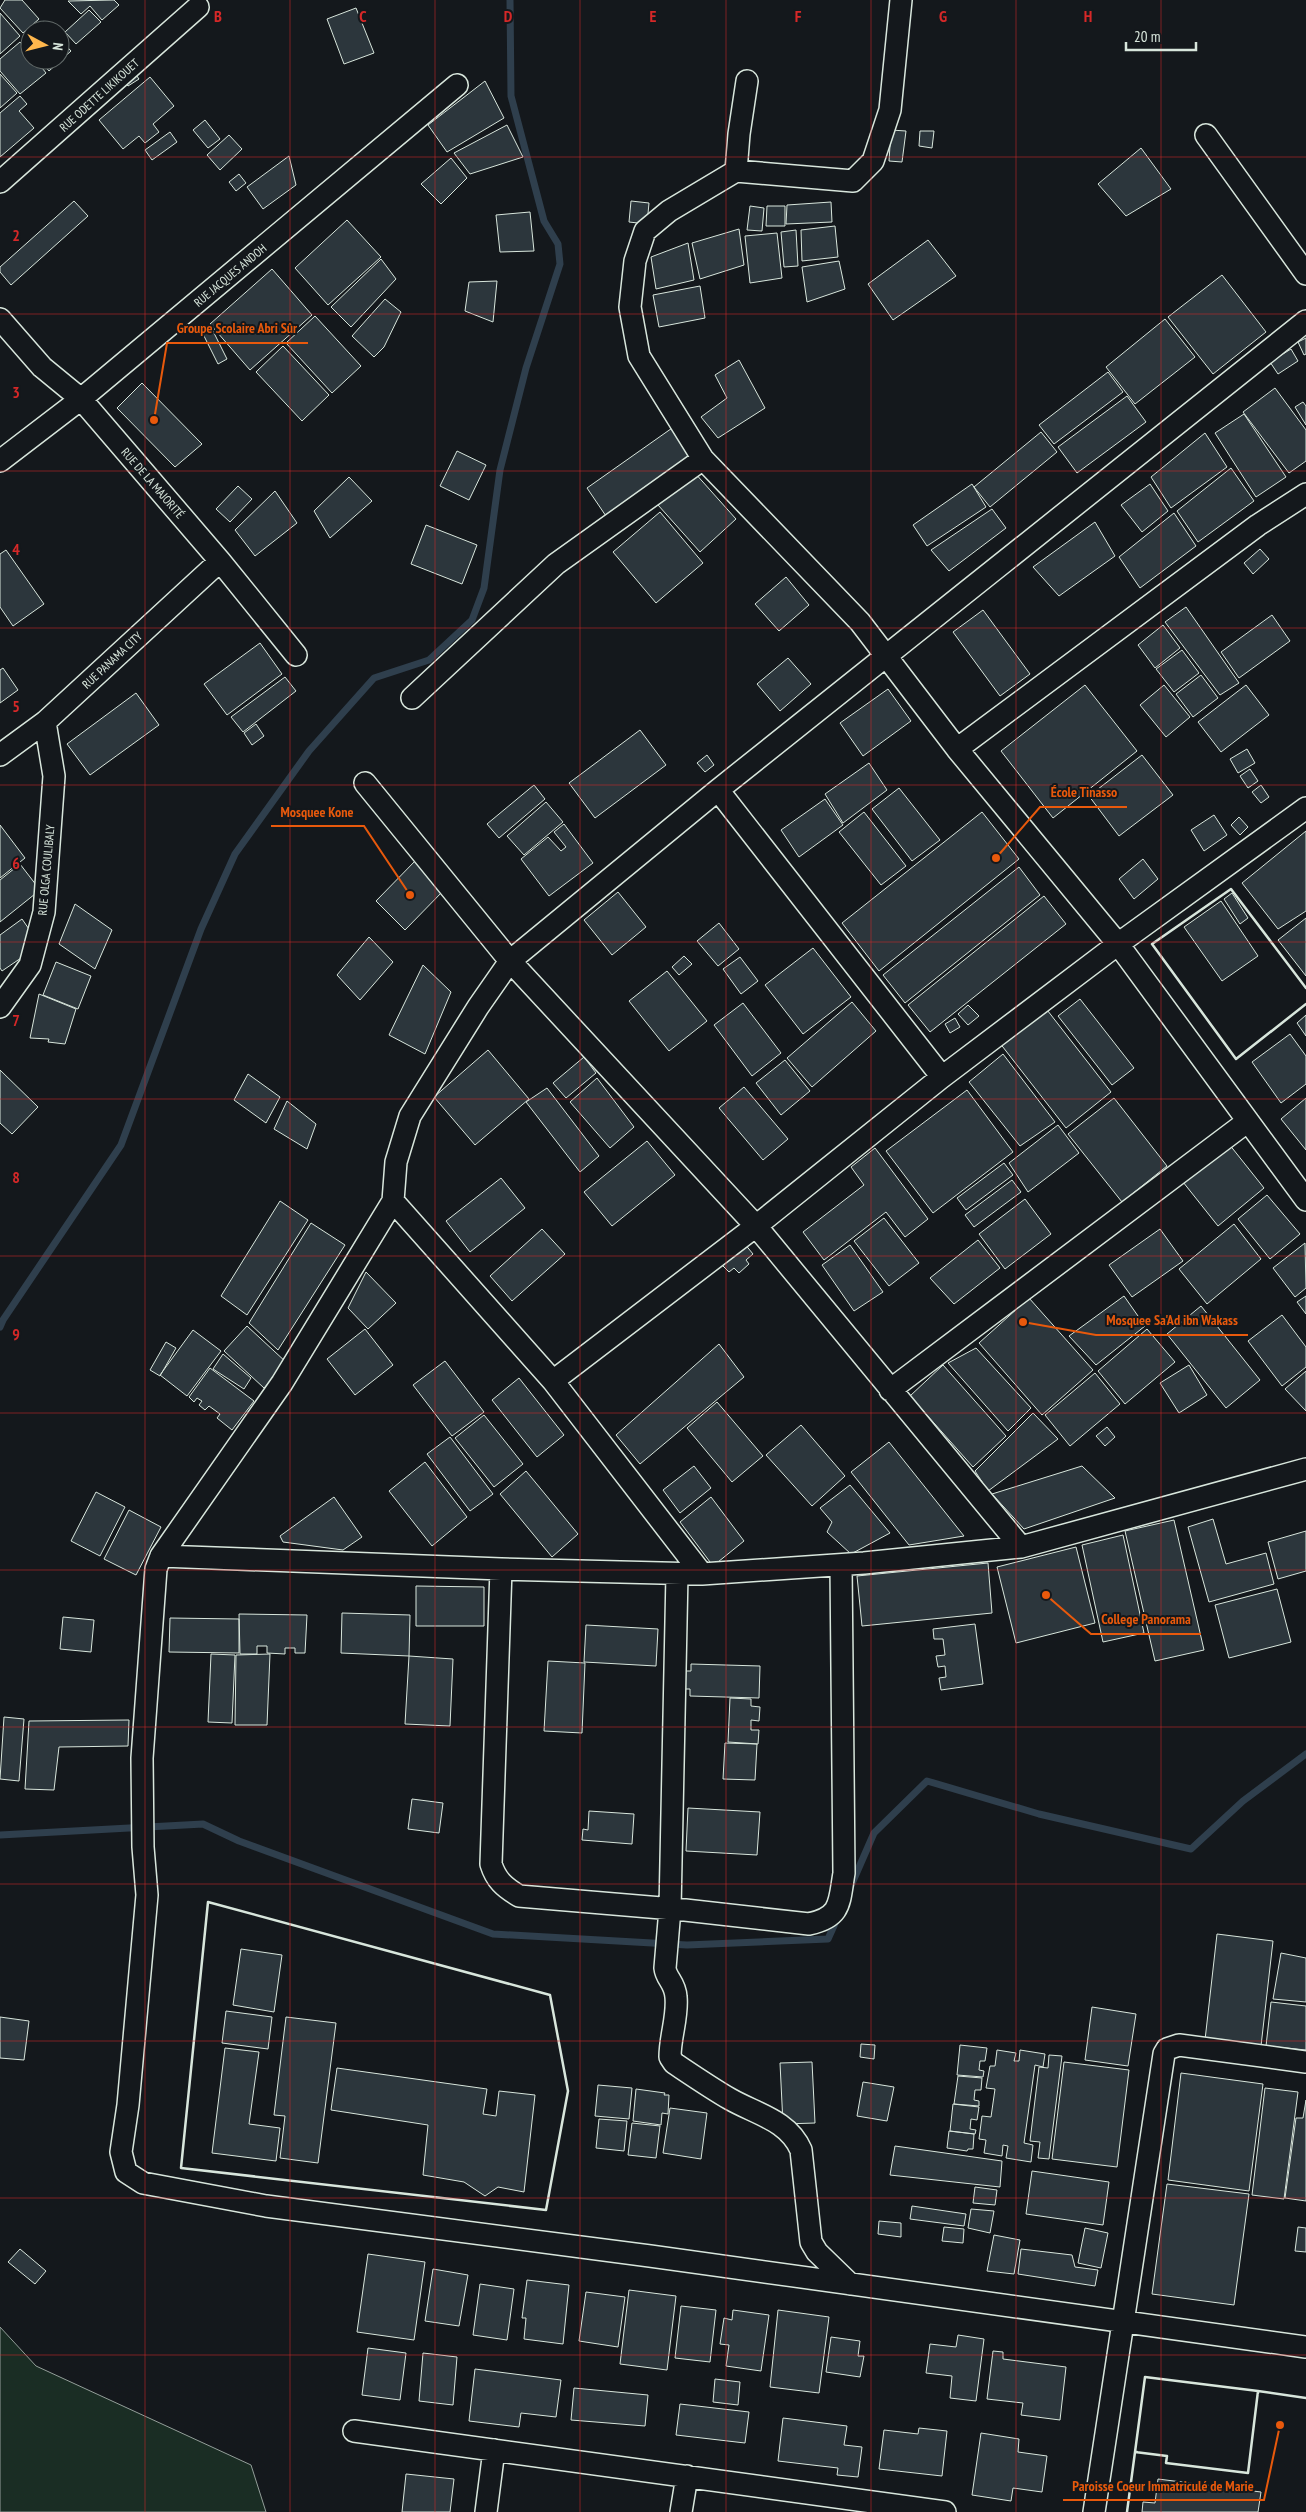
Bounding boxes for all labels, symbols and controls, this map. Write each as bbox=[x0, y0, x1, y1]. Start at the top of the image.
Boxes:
text: B bbox=[214, 6, 222, 26]
text: C bbox=[359, 6, 367, 26]
text: D bbox=[504, 6, 513, 26]
text: E bbox=[650, 6, 657, 26]
text: F bbox=[795, 6, 802, 26]
text: G bbox=[939, 6, 947, 26]
text: H bbox=[1084, 6, 1092, 26]
north arrow bbox=[20, 20, 70, 70]
scale bar bbox=[1126, 20, 1196, 52]
text: 20 m bbox=[1134, 27, 1160, 46]
text: N bbox=[49, 42, 67, 51]
street label: RUE ODETTE LIKIKOUET bbox=[56, 55, 142, 135]
text: 2 bbox=[12, 225, 20, 245]
street label: RUE JACQUES ANDOH bbox=[191, 240, 269, 310]
callout: Groupe Scolaire Abri Sûr bbox=[167, 314, 308, 343]
text: Groupe Scolaire Abri Sûr bbox=[177, 319, 298, 337]
text: 3 bbox=[12, 382, 20, 402]
street label: RUE DE LA MAJORITÉ bbox=[118, 445, 188, 521]
text: 4 bbox=[12, 539, 20, 559]
street label: RUE PANAMA CITY bbox=[79, 628, 146, 692]
text: 5 bbox=[12, 696, 20, 716]
callout: École Tinasso bbox=[1040, 778, 1127, 807]
text: École Tinasso bbox=[1051, 783, 1117, 801]
callout: Mosquee Kone bbox=[271, 797, 364, 826]
text: Mosquee Kone bbox=[281, 803, 353, 821]
street label: RUE OLGA COULIBALY bbox=[35, 824, 57, 916]
text: 6 bbox=[12, 853, 20, 873]
text: 7 bbox=[12, 1010, 20, 1030]
text: 8 bbox=[12, 1167, 20, 1187]
callout: Mosquee Sa'Ad ibn Wakass bbox=[1096, 1306, 1248, 1335]
text: Mosquee Sa'Ad ibn Wakass bbox=[1106, 1311, 1238, 1329]
text: 9 bbox=[12, 1324, 20, 1344]
callout: College Panorama bbox=[1091, 1605, 1201, 1634]
text: College Panorama bbox=[1101, 1610, 1191, 1628]
callout: Paroisse Coeur Immatriculé de Marie bbox=[1063, 2471, 1264, 2500]
text: Paroisse Coeur Immatriculé de Marie bbox=[1072, 2477, 1254, 2495]

